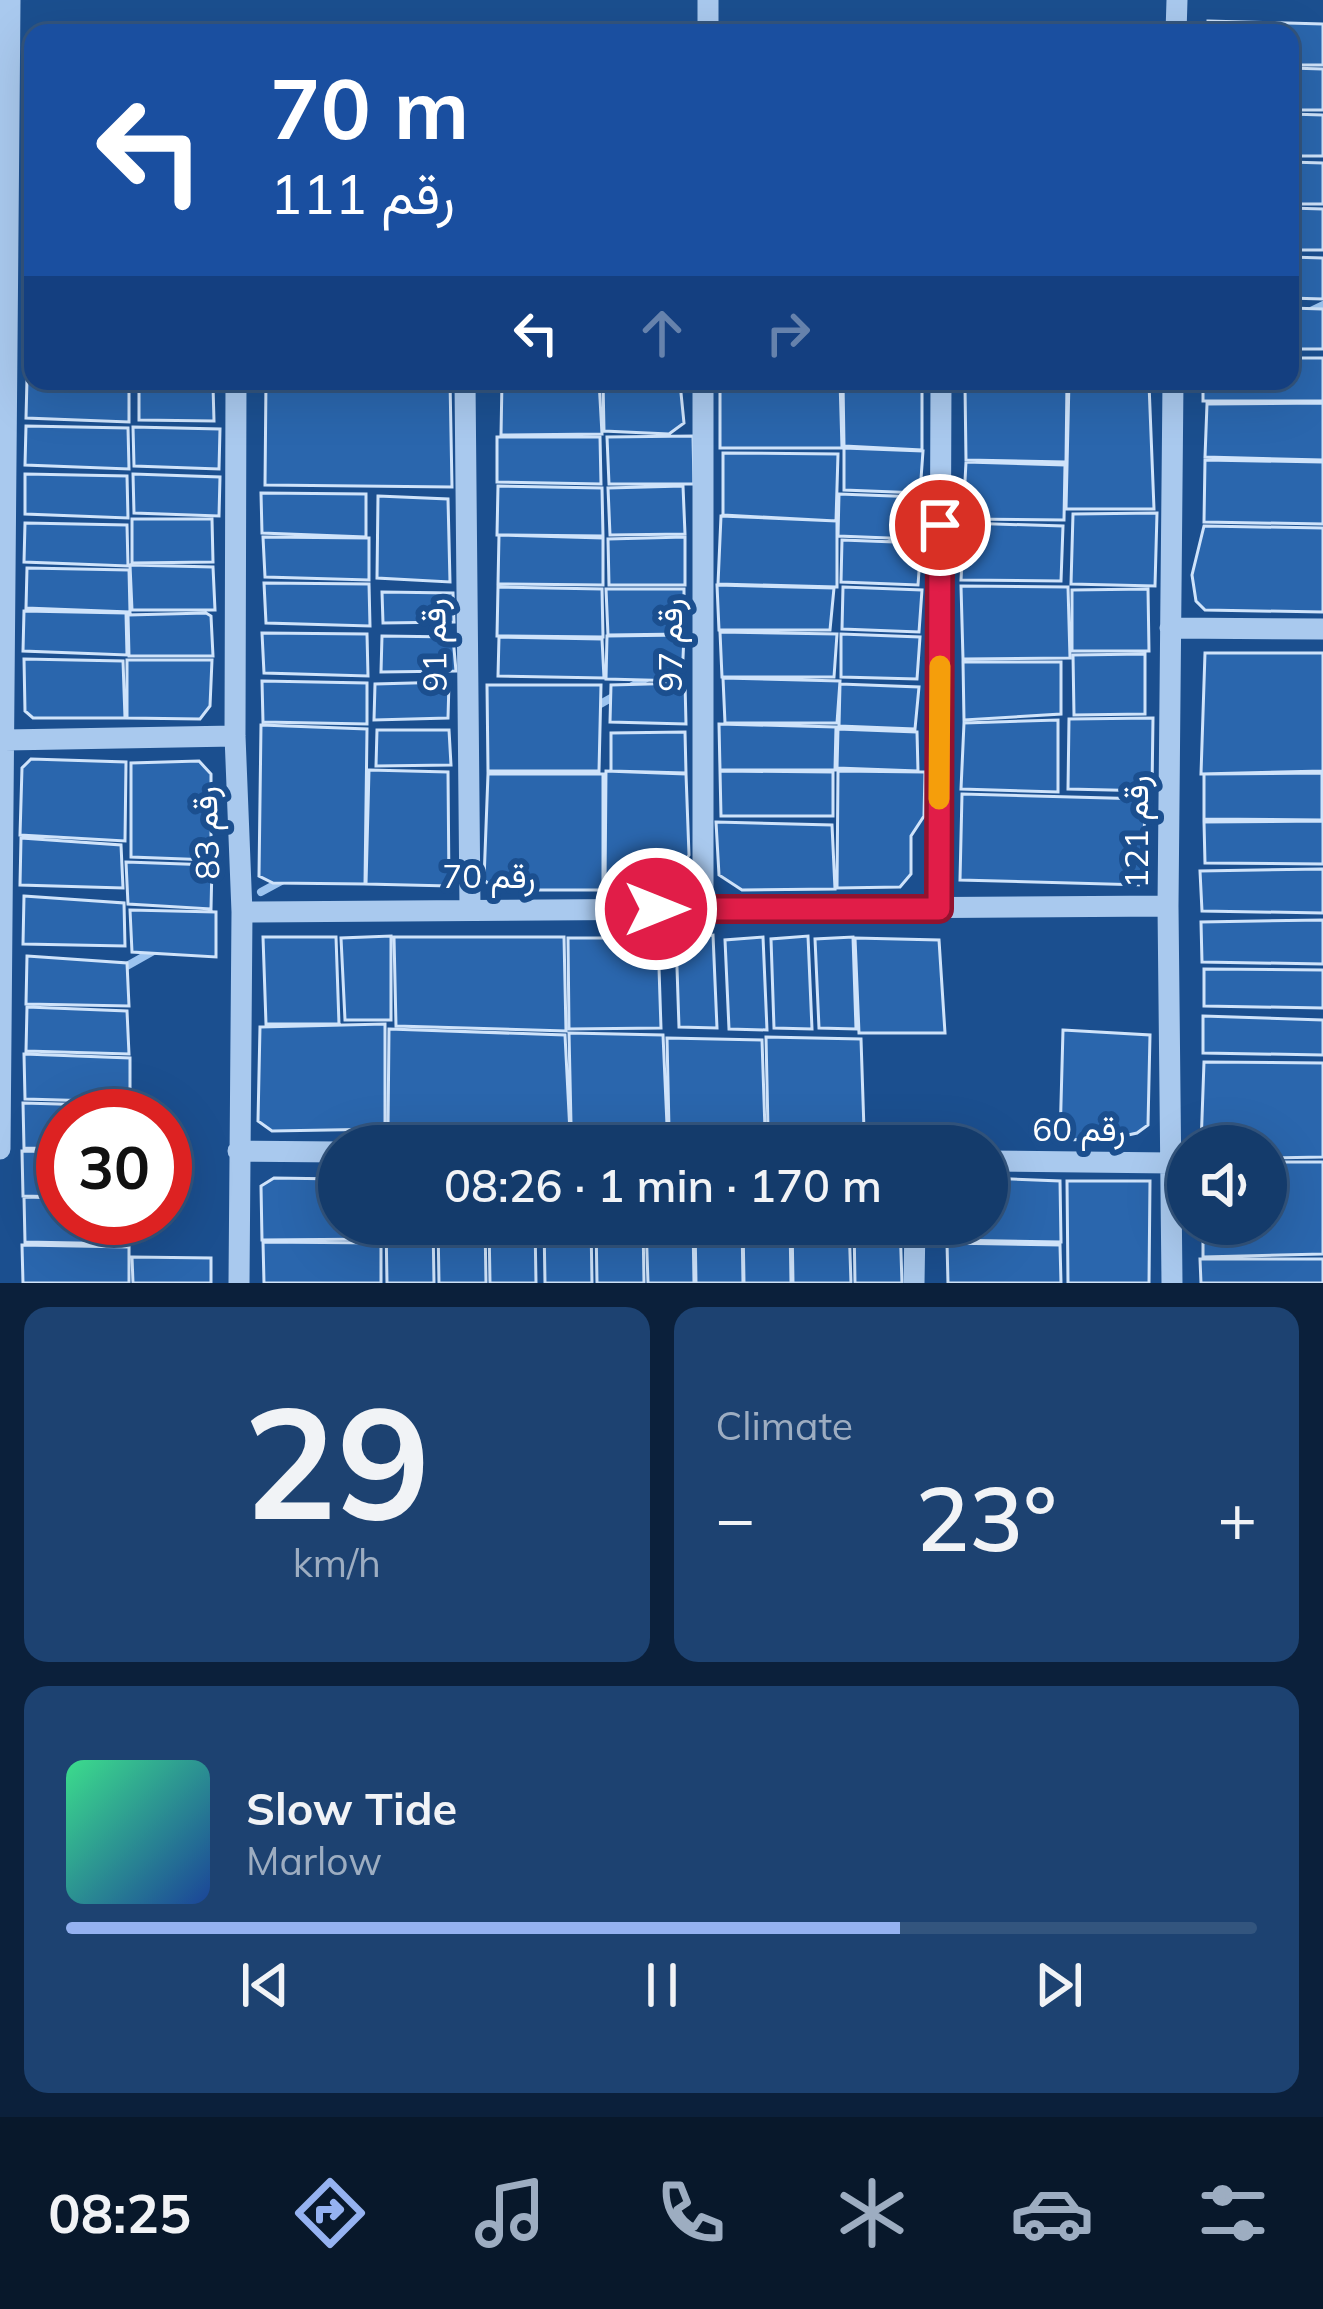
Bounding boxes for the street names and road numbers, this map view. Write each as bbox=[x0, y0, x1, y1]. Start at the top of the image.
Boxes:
street label: رقم 91 bbox=[412, 598, 457, 692]
street label: رقم 97 bbox=[649, 598, 692, 692]
street label: رقم 121 bbox=[1115, 775, 1158, 889]
street label: رقم 83 bbox=[183, 786, 230, 880]
street label: رقم 70 bbox=[442, 855, 536, 898]
street label: رقم 60 bbox=[1032, 1108, 1126, 1151]

